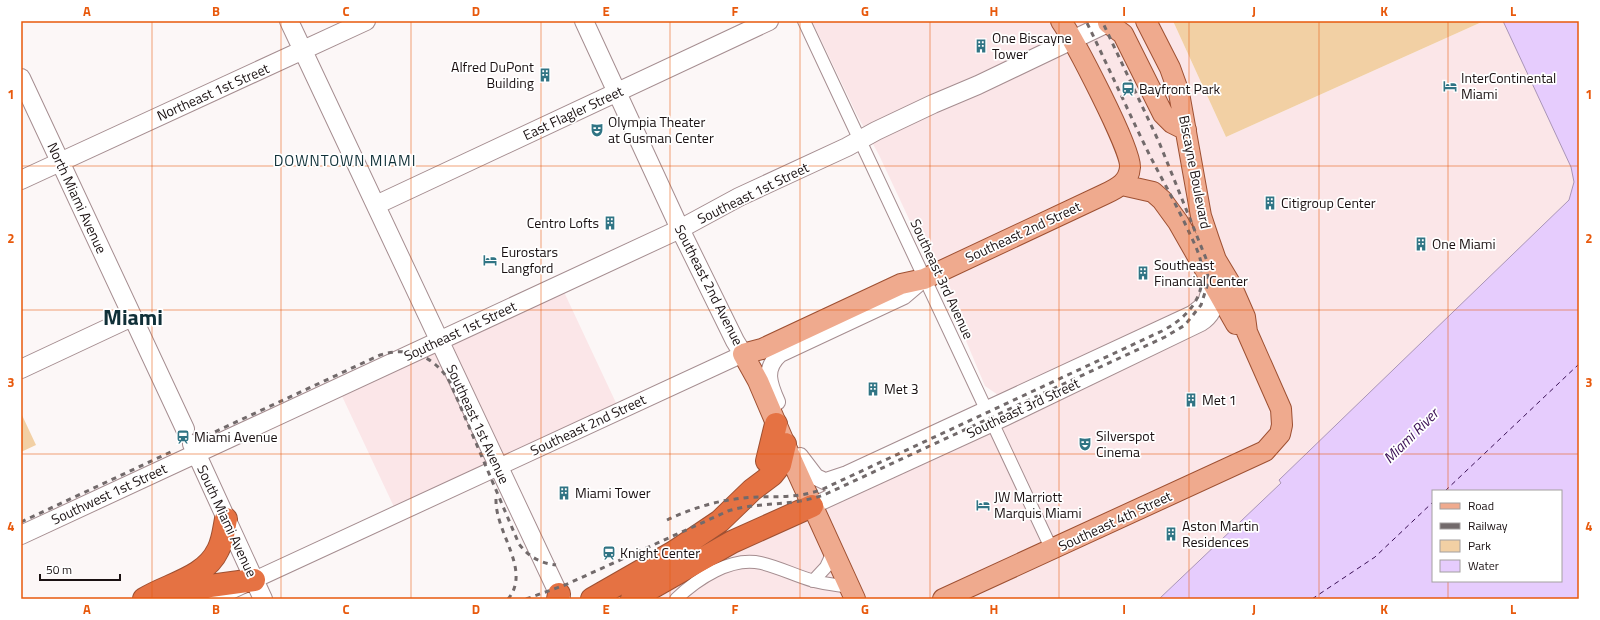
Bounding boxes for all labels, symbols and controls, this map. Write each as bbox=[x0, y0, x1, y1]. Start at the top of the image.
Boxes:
text: A bbox=[83, 1, 91, 21]
text: B bbox=[212, 1, 220, 21]
text: C bbox=[342, 1, 350, 21]
text: D bbox=[472, 1, 480, 21]
text: E bbox=[602, 1, 610, 21]
text: F bbox=[732, 1, 739, 21]
text: G bbox=[861, 1, 869, 21]
text: H bbox=[990, 1, 998, 21]
text: I bbox=[1122, 1, 1126, 21]
text: J bbox=[1252, 1, 1256, 21]
text: K bbox=[1380, 1, 1388, 21]
text: L bbox=[1510, 1, 1516, 21]
place label: One Biscayne Tower bbox=[992, 27, 1072, 64]
building icon: One Biscayne Tower bbox=[973, 38, 989, 54]
place label: Alfred DuPont Building bbox=[451, 56, 534, 93]
street label: Northeast 1st Street bbox=[153, 57, 272, 126]
building icon: Alfred DuPont Building bbox=[537, 67, 553, 83]
place label: InterContinental Miami bbox=[1461, 67, 1556, 104]
place label: Bayfront Park bbox=[1139, 78, 1221, 99]
hotel icon: InterContinental Miami bbox=[1442, 78, 1458, 94]
street label: East Flagler Street bbox=[519, 80, 626, 145]
station icon: Bayfront Park bbox=[1120, 81, 1136, 97]
text: 1 bbox=[7, 84, 15, 104]
text: 1 bbox=[1585, 84, 1593, 104]
place label: Olympia Theater at Gusman Center bbox=[608, 111, 714, 148]
street label: Biscayne Boulevard bbox=[1174, 113, 1217, 230]
theatre icon: Olympia Theater at Gusman Center bbox=[589, 122, 605, 138]
street label: North Miami Avenue bbox=[42, 139, 112, 257]
district label: DOWNTOWN MIAMI bbox=[274, 149, 416, 172]
street label: Southeast 1st Street bbox=[693, 156, 812, 229]
place label: Citigroup Center bbox=[1281, 192, 1376, 213]
building icon: Citigroup Center bbox=[1262, 195, 1278, 211]
street label: Southeast 2nd Street bbox=[962, 196, 1084, 268]
place label: Centro Lofts bbox=[527, 212, 599, 233]
building icon: Centro Lofts bbox=[602, 215, 618, 231]
street label: Southeast 3rd Avenue bbox=[905, 215, 979, 342]
street label: Southeast 2nd Avenue bbox=[670, 221, 749, 349]
text: 2 bbox=[7, 228, 15, 248]
text: 2 bbox=[1585, 228, 1593, 248]
place label: One Miami bbox=[1432, 233, 1496, 254]
building icon: One Miami bbox=[1413, 236, 1429, 252]
place label: Eurostars Langford bbox=[501, 241, 558, 278]
hotel icon: Eurostars Langford bbox=[482, 252, 498, 268]
place label: Southeast Financial Center bbox=[1154, 254, 1248, 291]
building icon: Southeast Financial Center bbox=[1135, 265, 1151, 281]
street label: Southeast 1st Street bbox=[400, 295, 520, 366]
district label: Miami bbox=[103, 300, 163, 334]
street label: Southeast 1st Avenue bbox=[442, 361, 515, 487]
text: 3 bbox=[7, 372, 15, 392]
street label: Southeast 3rd Street bbox=[963, 372, 1083, 443]
text: 3 bbox=[1585, 372, 1593, 392]
place label: Met 3 bbox=[884, 378, 919, 399]
building icon: Met 3 bbox=[865, 381, 881, 397]
street label: Southeast 2nd Street bbox=[527, 389, 649, 461]
place label: Met 1 bbox=[1202, 389, 1237, 410]
building icon: Met 1 bbox=[1183, 392, 1199, 408]
water label: Miami River bbox=[1378, 401, 1445, 469]
place label: Silverspot Cinema bbox=[1096, 425, 1155, 462]
place label: Miami Avenue bbox=[194, 426, 277, 447]
station icon: Miami Avenue bbox=[175, 429, 191, 445]
theatre icon: Silverspot Cinema bbox=[1077, 436, 1093, 452]
street label: Southwest 1st Street bbox=[48, 458, 170, 530]
street label: South Miami Avenue bbox=[192, 461, 263, 580]
place label: Miami Tower bbox=[575, 482, 651, 503]
building icon: Miami Tower bbox=[556, 485, 572, 501]
street label: Southeast 4th Street bbox=[1055, 485, 1175, 556]
place label: JW Marriott Marquis Miami bbox=[994, 486, 1082, 523]
legend bbox=[1432, 490, 1562, 582]
text: Road bbox=[1468, 496, 1494, 515]
hotel icon: JW Marriott Marquis Miami bbox=[975, 497, 991, 513]
place label: Aston Martin Residences bbox=[1182, 515, 1259, 552]
text: 4 bbox=[7, 516, 15, 536]
text: Railway bbox=[1468, 516, 1508, 535]
text: 4 bbox=[1585, 516, 1593, 536]
building icon: Aston Martin Residences bbox=[1163, 526, 1179, 542]
text: Park bbox=[1468, 536, 1491, 555]
place label: Knight Center bbox=[620, 542, 700, 563]
station icon: Knight Center bbox=[601, 545, 617, 561]
scale bar bbox=[40, 556, 120, 582]
text: Water bbox=[1468, 556, 1499, 575]
text: 50 m bbox=[46, 560, 72, 579]
text: A bbox=[83, 599, 91, 619]
text: B bbox=[212, 599, 220, 619]
text: C bbox=[342, 599, 350, 619]
text: D bbox=[472, 599, 480, 619]
text: E bbox=[602, 599, 610, 619]
text: F bbox=[732, 599, 739, 619]
text: G bbox=[861, 599, 869, 619]
text: H bbox=[990, 599, 998, 619]
text: I bbox=[1122, 599, 1126, 619]
text: J bbox=[1252, 599, 1256, 619]
text: K bbox=[1380, 599, 1388, 619]
text: L bbox=[1510, 599, 1516, 619]

